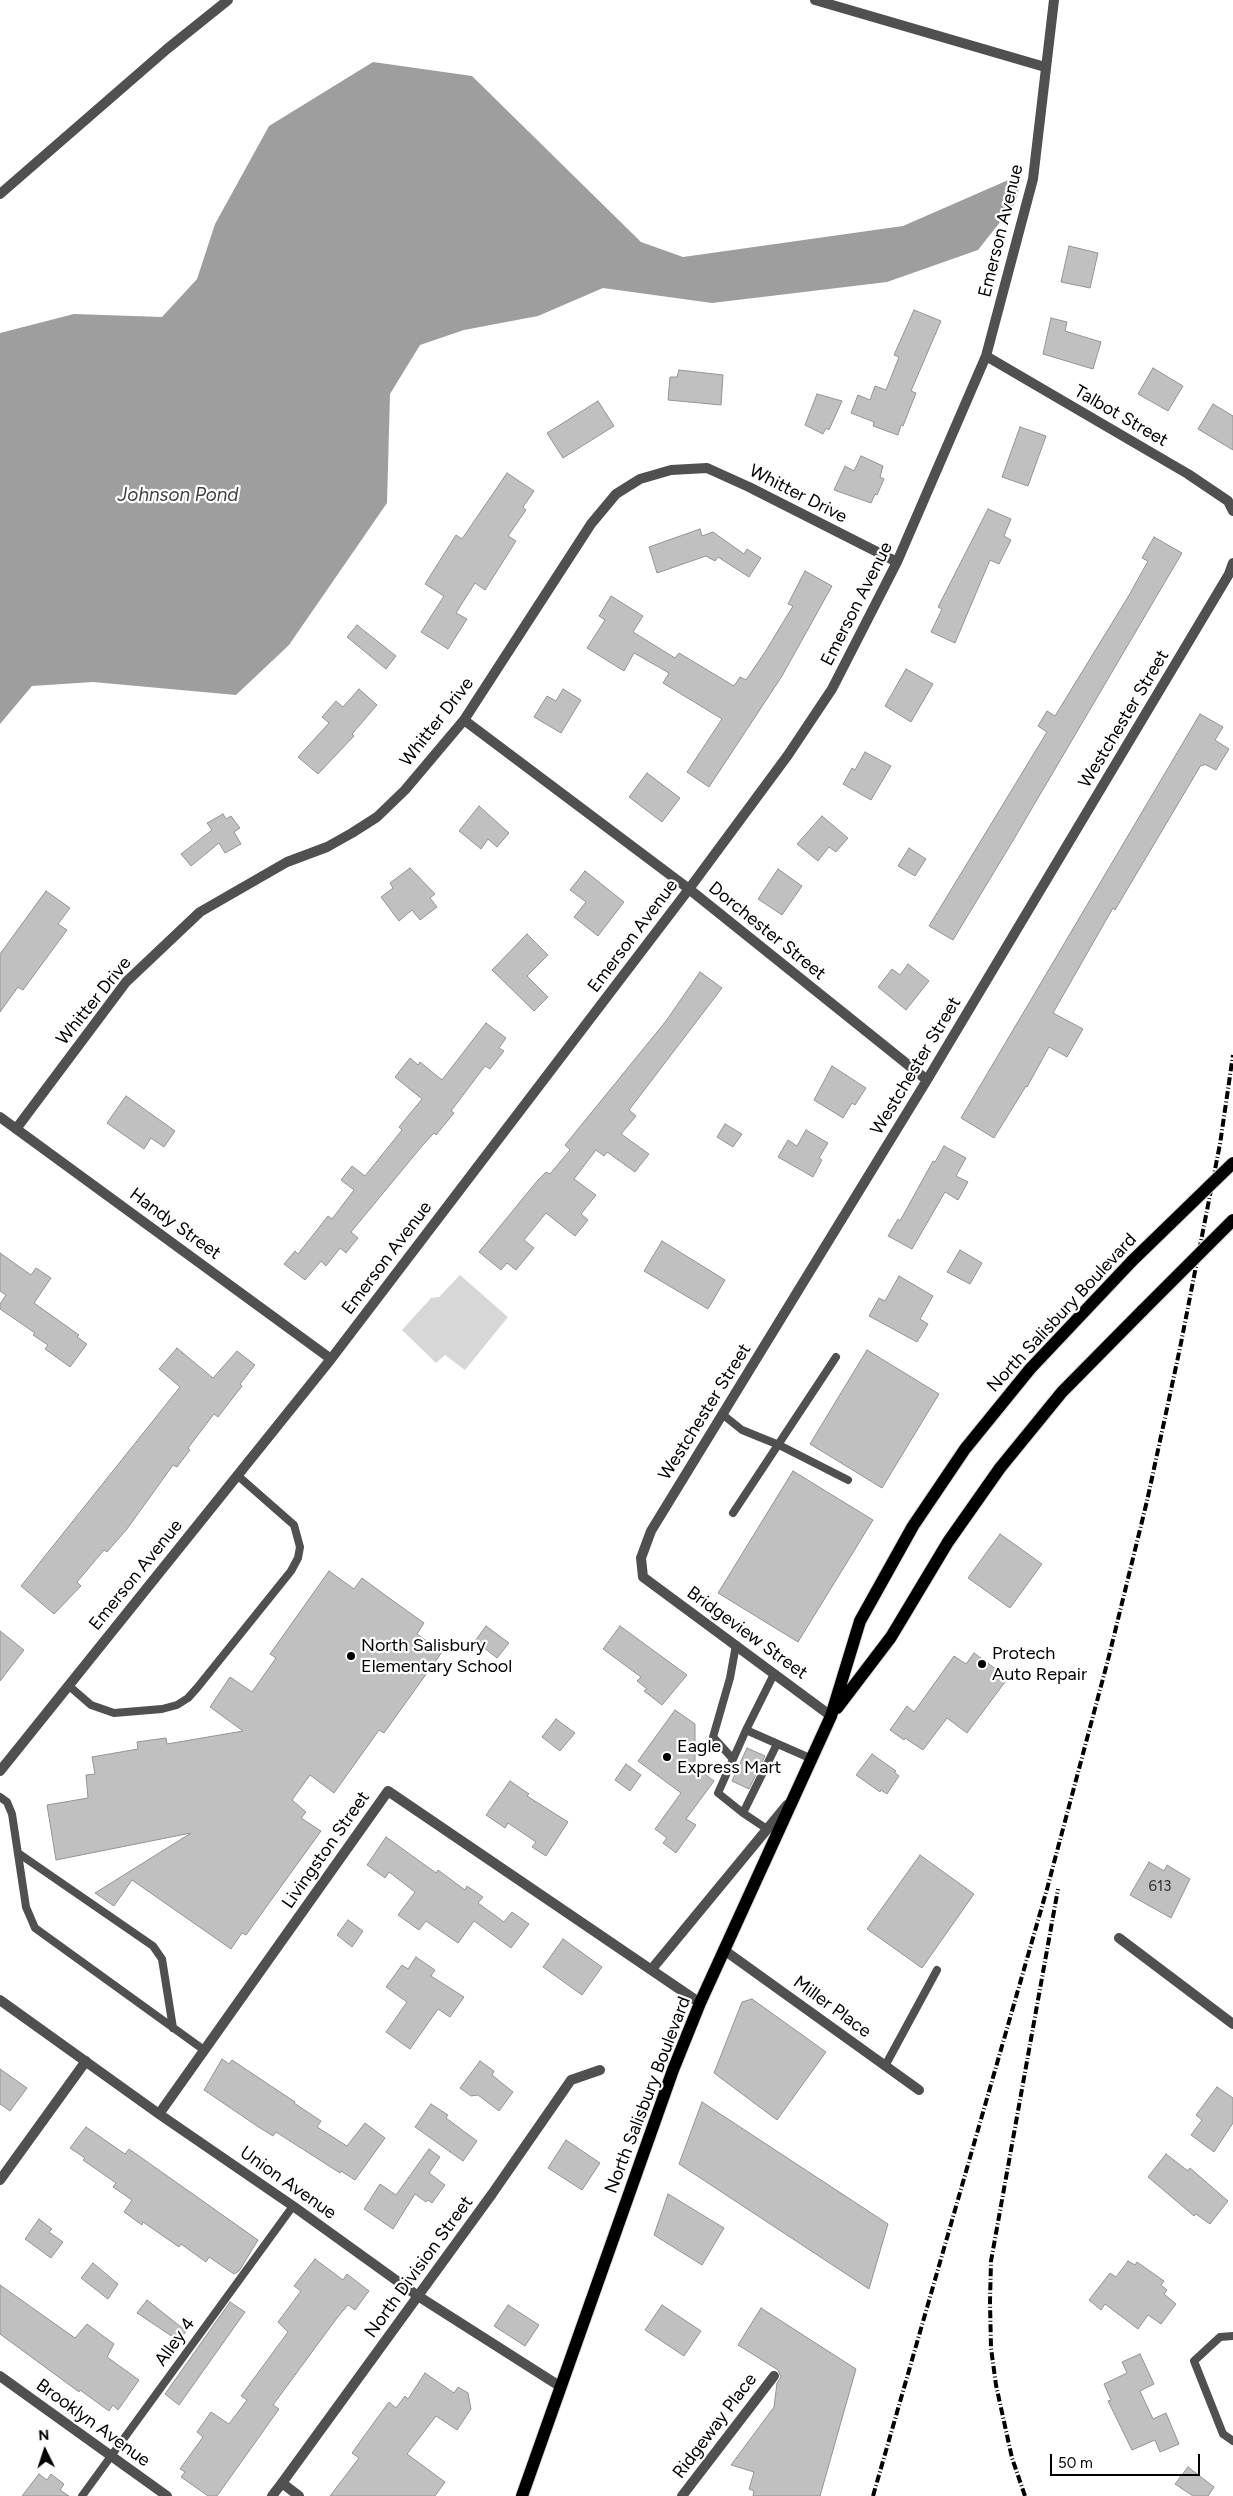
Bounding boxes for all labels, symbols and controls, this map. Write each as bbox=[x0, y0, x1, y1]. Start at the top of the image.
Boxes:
street label: Emerson Avenue bbox=[974, 162, 1028, 300]
street label: Talbot Street bbox=[1070, 380, 1172, 452]
street label: Whitter Drive bbox=[745, 460, 851, 528]
water label: Johnson Pond bbox=[118, 484, 238, 506]
street label: Emerson Avenue bbox=[816, 538, 898, 670]
street label: Westchester Street bbox=[1074, 646, 1174, 792]
street label: Whitter Drive bbox=[396, 673, 478, 771]
street label: Emerson Avenue bbox=[583, 875, 683, 997]
street label: Dorchester Street bbox=[704, 877, 830, 985]
street label: Whitter Drive bbox=[52, 953, 136, 1049]
street label: Westchester Street bbox=[866, 993, 966, 1139]
street label: Handy Street bbox=[125, 1184, 225, 1264]
street label: Emerson Avenue bbox=[337, 1197, 437, 1319]
street label: North Salisbury Boulevard bbox=[983, 1229, 1141, 1397]
street label: Westchester Street bbox=[654, 1340, 756, 1484]
street label: Emerson Avenue bbox=[85, 1515, 187, 1635]
street label: Bridgeview Street bbox=[682, 1582, 812, 1684]
place label: North Salisbury Elementary School bbox=[361, 1635, 512, 1678]
place label: Protech Auto Repair bbox=[992, 1643, 1087, 1686]
marker: North Salisbury Elementary School bbox=[345, 1650, 357, 1662]
marker: Protech Auto Repair bbox=[976, 1658, 988, 1670]
place label: Eagle Express Mart bbox=[677, 1736, 781, 1778]
marker: Eagle Express Mart bbox=[661, 1751, 673, 1763]
street label: Livingston Street bbox=[278, 1787, 374, 1913]
house number: 613 bbox=[1149, 1878, 1171, 1896]
street label: Miller Place bbox=[789, 1972, 875, 2042]
street label: North Salisbury Boulevard bbox=[600, 1994, 696, 2196]
street label: Union Avenue bbox=[236, 2142, 340, 2224]
street label: North Division Street bbox=[360, 2192, 478, 2342]
street label: Alley 4 bbox=[150, 2313, 200, 2371]
street label: Ridgeway Place bbox=[668, 2369, 762, 2483]
street label: Brooklyn Avenue bbox=[32, 2374, 154, 2472]
north arrow bbox=[20, 2426, 70, 2476]
text: N bbox=[38, 2427, 50, 2444]
scale bar bbox=[1053, 2444, 1203, 2476]
text: 50 m bbox=[1058, 2454, 1093, 2472]

